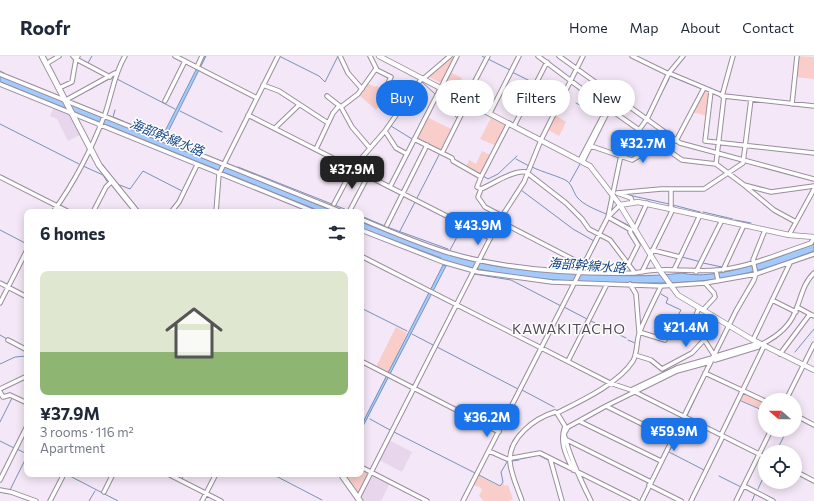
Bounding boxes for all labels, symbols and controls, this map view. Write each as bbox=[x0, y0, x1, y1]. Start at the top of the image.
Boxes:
text: Roofr bbox=[20, 16, 71, 39]
text: Home bbox=[569, 19, 608, 36]
text: Map bbox=[630, 19, 658, 36]
text: About bbox=[680, 19, 720, 36]
text: Contact bbox=[742, 19, 794, 36]
chip: Buy bbox=[376, 80, 428, 116]
chip: Rent bbox=[436, 80, 494, 116]
chip: Filters bbox=[502, 80, 570, 116]
chip: New bbox=[578, 80, 635, 116]
water label: 海部幹線水路 bbox=[128, 115, 207, 159]
pin: ¥32.7M bbox=[610, 130, 676, 164]
text: ¥32.7M bbox=[620, 135, 666, 151]
pin: ¥37.9M bbox=[319, 156, 385, 190]
text: ¥37.9M bbox=[329, 161, 375, 177]
pin: ¥43.9M bbox=[445, 212, 511, 246]
text: ¥43.9M bbox=[454, 217, 502, 233]
icon: filters bbox=[326, 222, 348, 244]
text: 6 homes bbox=[40, 223, 105, 244]
water label: 海部幹線水路 bbox=[548, 254, 627, 276]
icon: home bbox=[158, 297, 230, 369]
pin: ¥21.4M bbox=[653, 314, 719, 348]
text: ¥21.4M bbox=[663, 319, 709, 335]
district label: KAWAKITACHO bbox=[512, 320, 626, 337]
north arrow bbox=[758, 393, 802, 437]
map controls bbox=[758, 393, 802, 489]
text: ¥37.9M bbox=[40, 403, 100, 424]
pin: ¥36.2M bbox=[454, 404, 520, 438]
text: ¥36.2M bbox=[463, 409, 511, 425]
pin: ¥59.9M bbox=[641, 418, 707, 452]
text: ¥59.9M bbox=[650, 423, 698, 439]
text: 3 rooms · 116 m² bbox=[40, 424, 134, 440]
text: Apartment bbox=[40, 440, 105, 456]
button: locate bbox=[758, 445, 802, 489]

